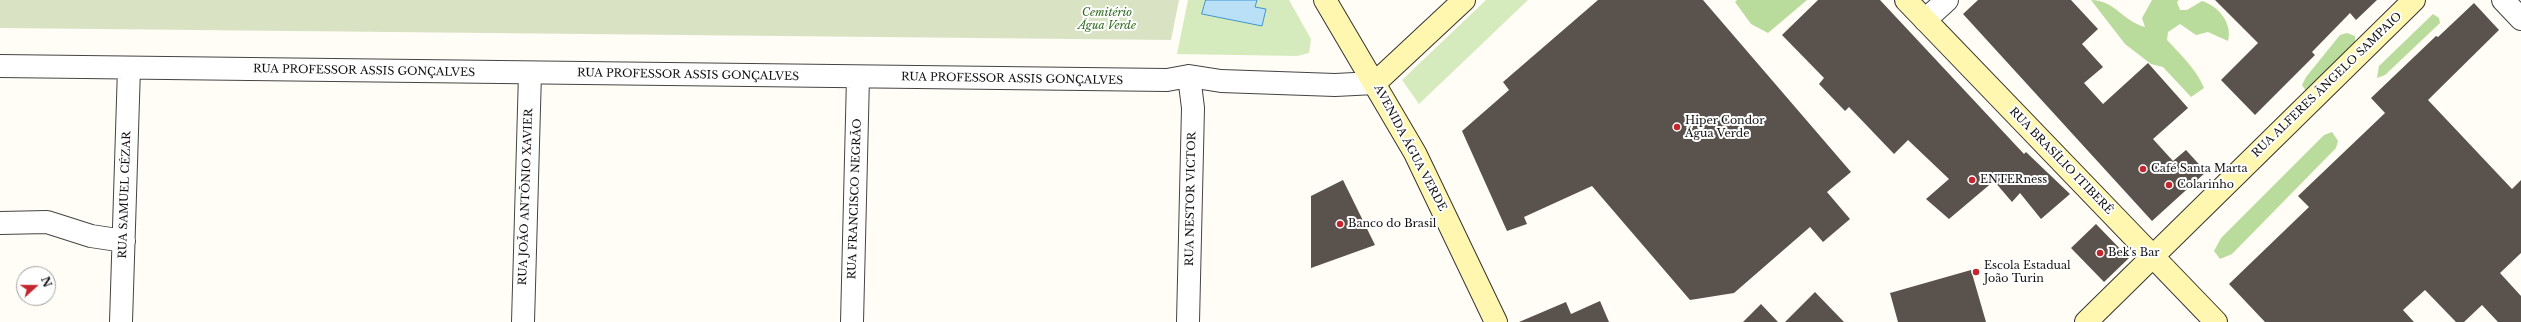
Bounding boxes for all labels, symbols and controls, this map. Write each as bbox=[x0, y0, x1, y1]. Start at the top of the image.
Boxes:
park label: Cemitério Água Verde bbox=[1078, 6, 1136, 32]
street label: RUA ALFERES ÂNGELO SAMPAIO bbox=[2249, 10, 2405, 160]
street label: RUA PROFESSOR ASSIS GONÇALVES bbox=[253, 62, 475, 80]
street label: RUA PROFESSOR ASSIS GONÇALVES bbox=[577, 66, 799, 84]
street label: RUA PROFESSOR ASSIS GONÇALVES bbox=[901, 70, 1123, 88]
street label: AVENIDA ÁGUA VERDE bbox=[1371, 83, 1449, 213]
street label: RUA BRASÍLIO ITIBERÊ bbox=[2007, 105, 2115, 217]
street label: RUA JOÃO ANTÔNIO XAVIER bbox=[516, 108, 536, 286]
place label: Hiper Condor Água Verde bbox=[1685, 114, 1765, 140]
street label: RUA FRANCISCO NEGRÃO bbox=[846, 118, 864, 280]
marker: Hiper Condor Água Verde bbox=[1672, 122, 1682, 132]
street label: RUA SAMUEL CÉZAR bbox=[116, 131, 134, 259]
street label: RUA NESTOR VICTOR bbox=[1183, 132, 1199, 266]
place label: Café Santa Marta bbox=[2151, 162, 2248, 176]
marker: Café Santa Marta bbox=[2138, 164, 2148, 174]
place label: ENTERness bbox=[1980, 173, 2047, 187]
marker: ENTERness bbox=[1967, 175, 1977, 185]
place label: Colarinho bbox=[2177, 178, 2234, 192]
marker: Colarinho bbox=[2164, 180, 2174, 190]
place label: Banco do Brasil bbox=[1348, 217, 1436, 231]
marker: Banco do Brasil bbox=[1335, 219, 1345, 229]
place label: Bek's Bar bbox=[2108, 246, 2160, 260]
marker: Bek's Bar bbox=[2095, 248, 2105, 258]
place label: Escola Estadual João Turin bbox=[1984, 259, 2071, 285]
north arrow bbox=[16, 266, 56, 306]
marker: Escola Estadual João Turin bbox=[1971, 267, 1981, 277]
text: N bbox=[38, 275, 55, 289]

